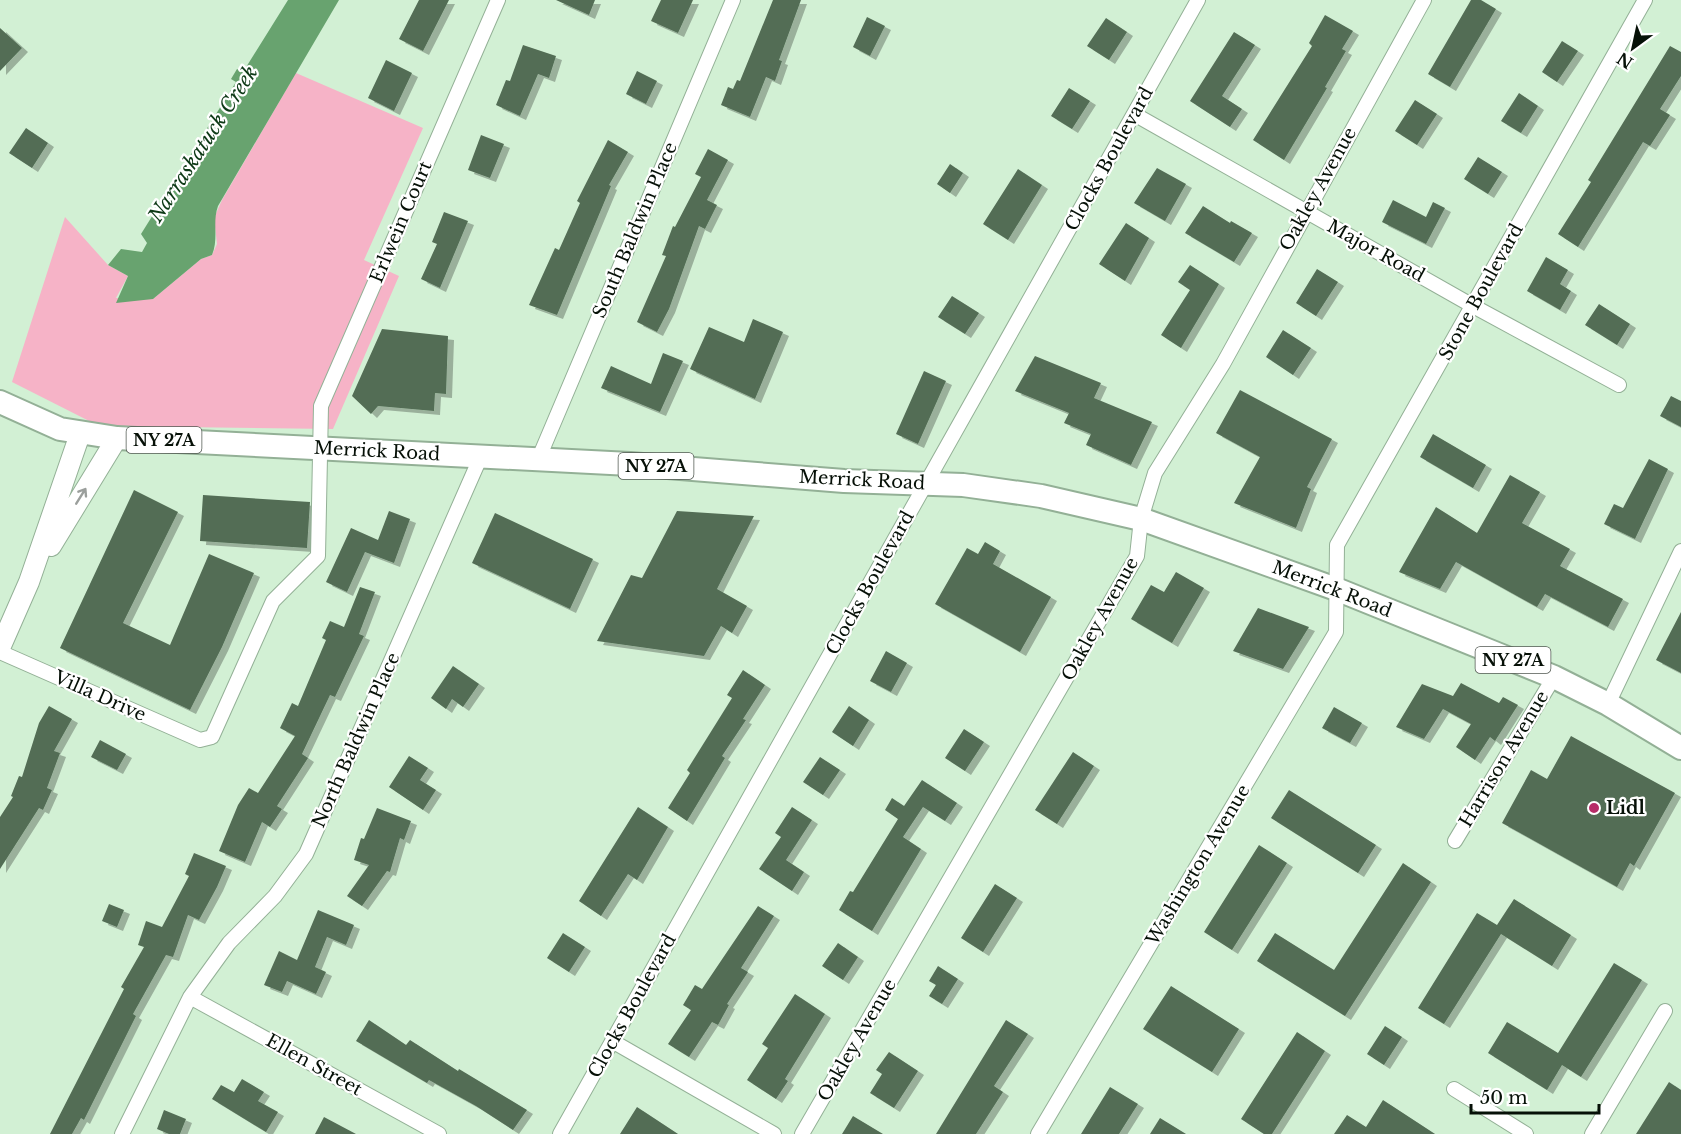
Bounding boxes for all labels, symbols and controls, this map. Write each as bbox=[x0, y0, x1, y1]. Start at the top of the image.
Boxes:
north arrow bbox=[1603, 18, 1663, 78]
text: N bbox=[1613, 48, 1637, 73]
water label: Narraskatuck Creek bbox=[143, 61, 263, 228]
street label: Clocks Boulevard bbox=[1060, 83, 1158, 235]
street label: Oakley Avenue bbox=[1275, 123, 1361, 255]
street label: South Baldwin Place bbox=[588, 139, 682, 321]
street label: Erlwein Court bbox=[365, 158, 437, 286]
street label: Major Road bbox=[1323, 215, 1429, 287]
street label: Stone Boulevard bbox=[1434, 220, 1528, 364]
road number: NY 27A bbox=[126, 427, 201, 453]
street label: Merrick Road bbox=[313, 437, 441, 465]
road number: NY 27A bbox=[618, 453, 694, 479]
street label: Merrick Road bbox=[798, 466, 926, 494]
one-way arrow bbox=[76, 488, 88, 505]
street label: Clocks Boulevard bbox=[821, 507, 919, 659]
street label: Oakley Avenue bbox=[1057, 553, 1143, 685]
street label: Merrick Road bbox=[1269, 556, 1395, 622]
road number: NY 27A bbox=[1476, 647, 1550, 673]
street label: North Baldwin Place bbox=[307, 649, 405, 831]
street label: Villa Drive bbox=[50, 666, 149, 726]
street label: Harrison Avenue bbox=[1455, 687, 1553, 831]
street label: Washington Avenue bbox=[1141, 781, 1255, 950]
place label: Lidl bbox=[1606, 797, 1646, 819]
marker: Lidl bbox=[1587, 801, 1601, 815]
street label: Clocks Boulevard bbox=[583, 930, 681, 1082]
street label: Oakley Avenue bbox=[813, 975, 901, 1105]
street label: Ellen Street bbox=[262, 1029, 366, 1101]
scale bar bbox=[1471, 1077, 1598, 1115]
text: 50 m bbox=[1480, 1087, 1528, 1109]

